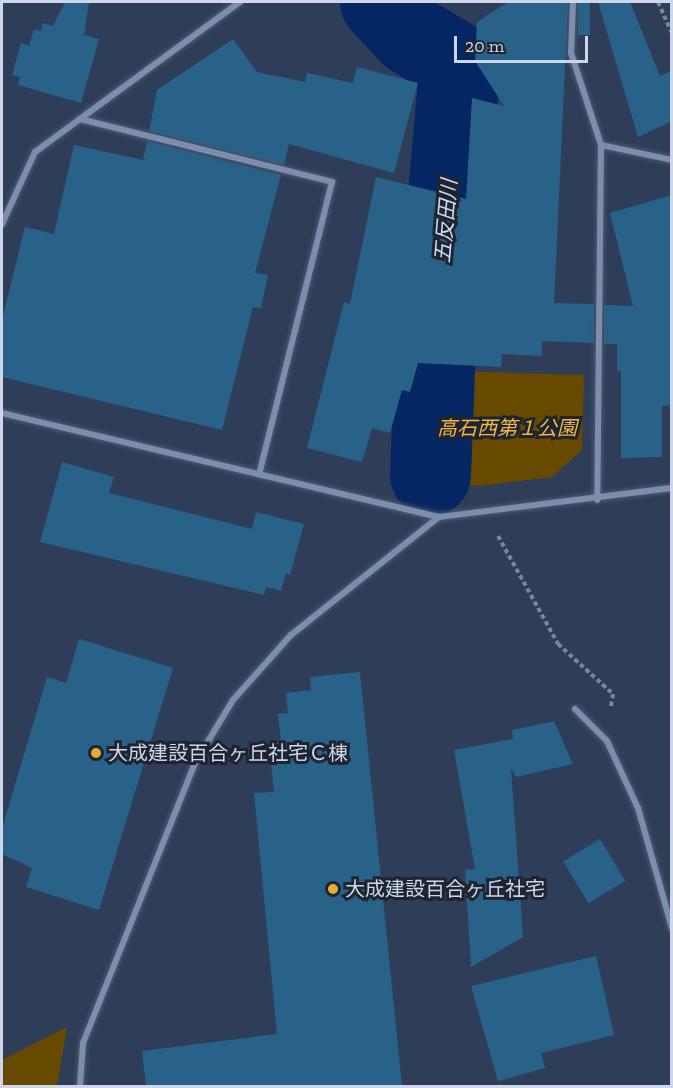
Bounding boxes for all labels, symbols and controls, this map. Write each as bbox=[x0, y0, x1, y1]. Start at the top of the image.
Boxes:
scale bar bbox=[457, 24, 590, 62]
text: 20 m bbox=[465, 35, 504, 57]
water label: 五反田川 bbox=[430, 178, 462, 264]
park label: 高石西第１公園 bbox=[437, 416, 577, 440]
place label: 大成建設百合ヶ丘社宅Ｃ棟 bbox=[108, 741, 348, 765]
marker: 大成建設百合ヶ丘社宅Ｃ棟 bbox=[89, 746, 103, 760]
place label: 大成建設百合ヶ丘社宅 bbox=[345, 877, 545, 901]
marker: 大成建設百合ヶ丘社宅 bbox=[326, 882, 340, 896]

